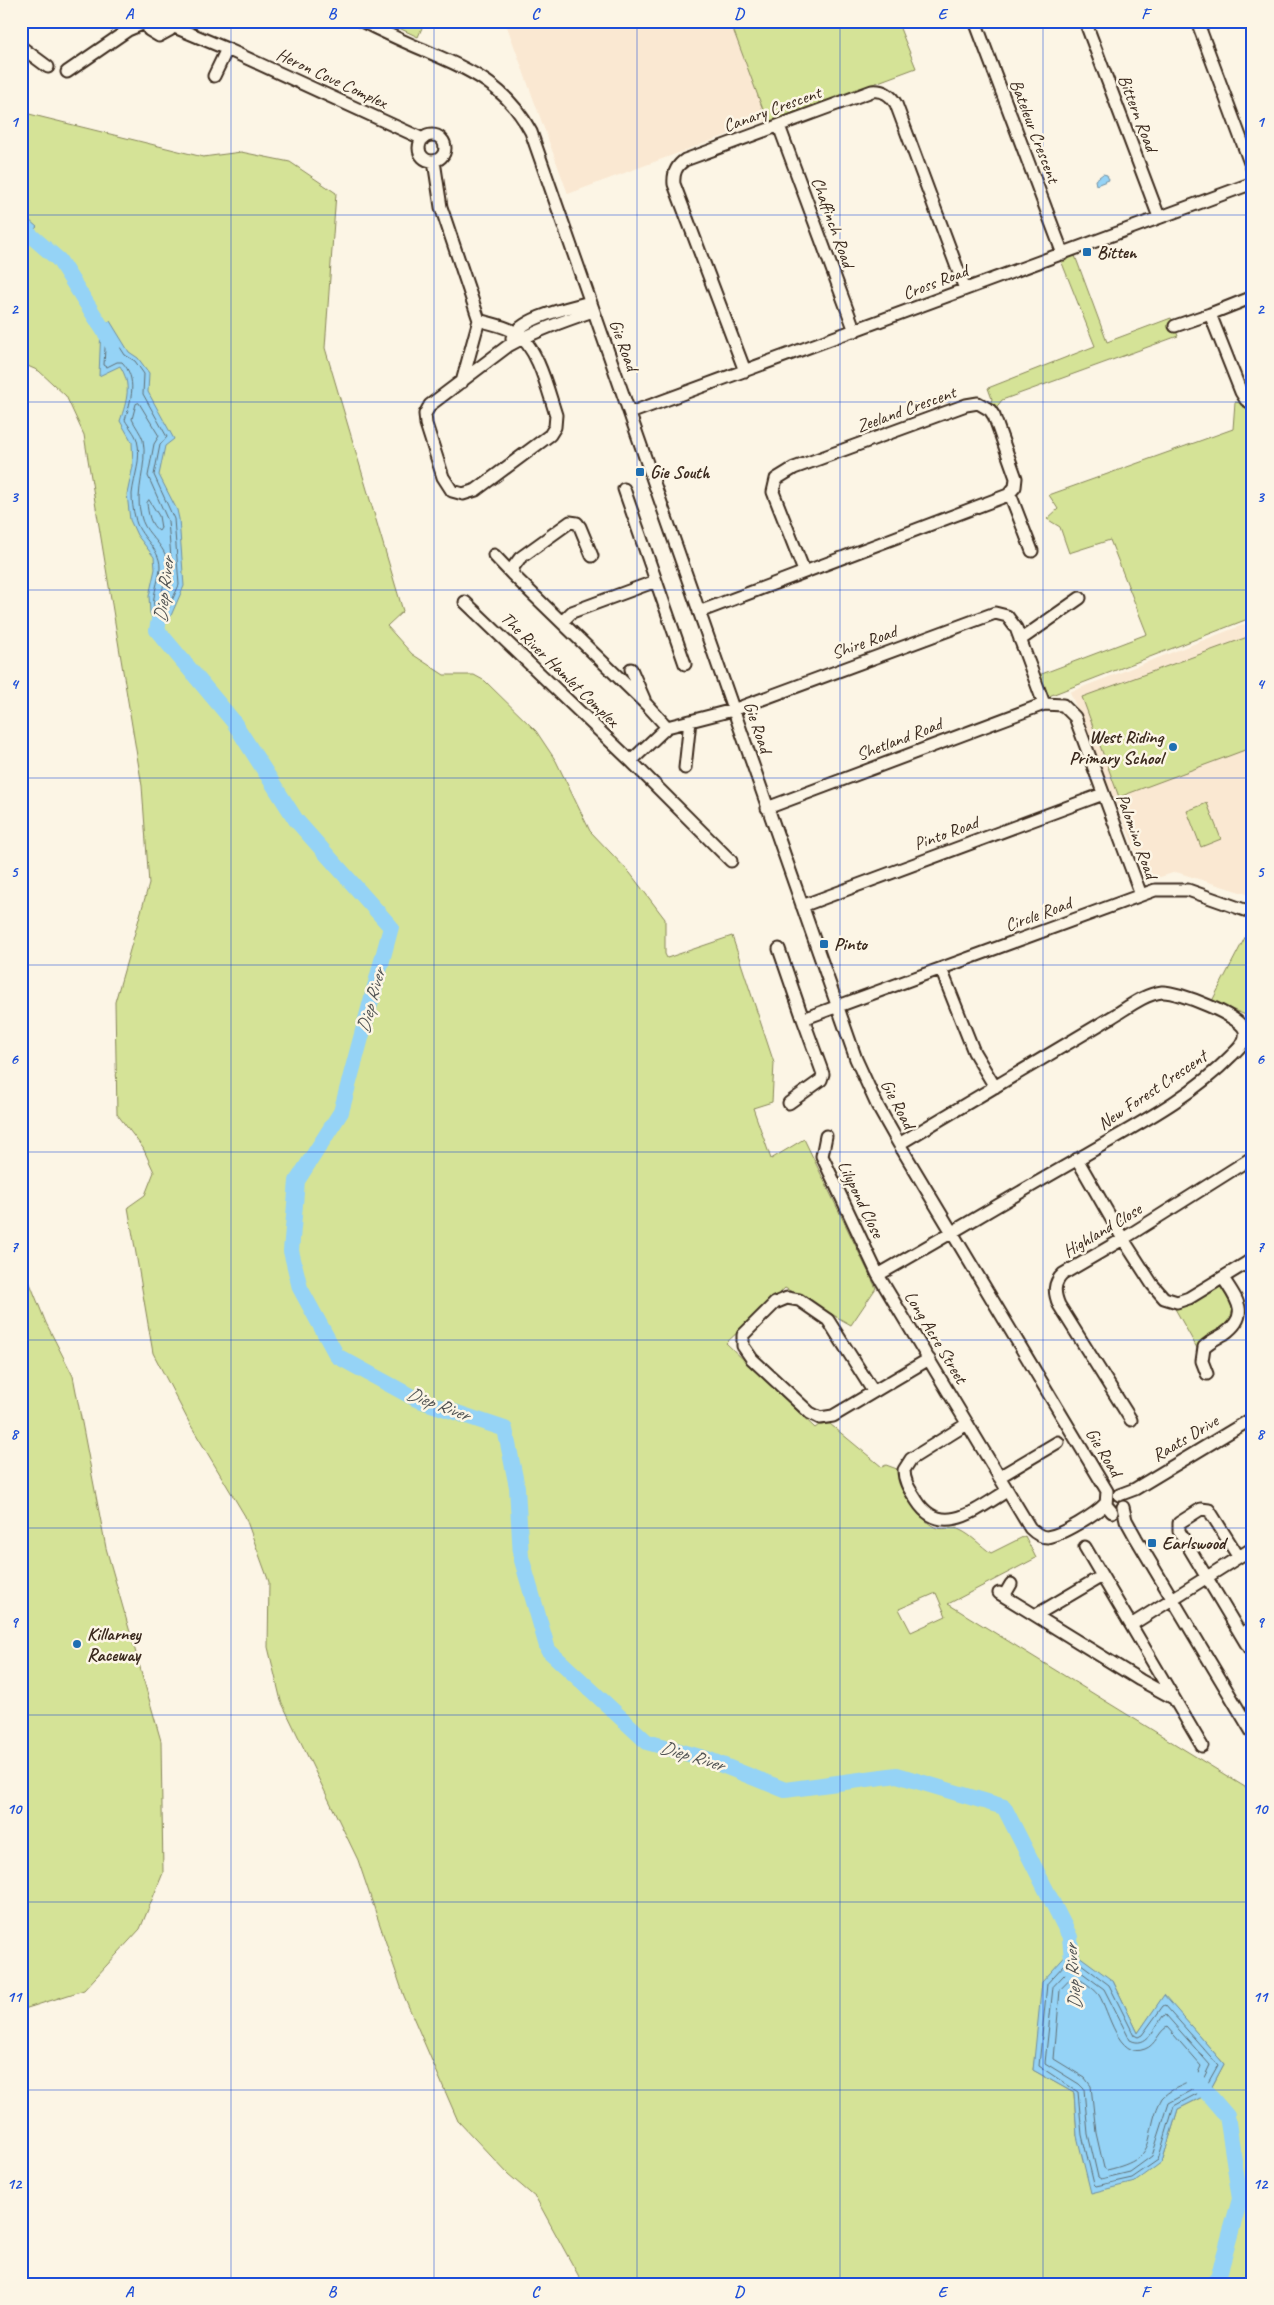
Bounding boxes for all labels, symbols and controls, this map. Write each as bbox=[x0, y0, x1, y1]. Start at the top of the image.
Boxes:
text: A bbox=[125, 4, 135, 24]
text: B bbox=[328, 4, 338, 24]
text: C bbox=[531, 4, 541, 24]
text: D bbox=[734, 4, 745, 24]
text: E bbox=[938, 4, 949, 24]
text: F bbox=[1141, 4, 1152, 24]
street label: Heron Cove Complex bbox=[273, 43, 392, 114]
street label: Bittern Road bbox=[1113, 72, 1164, 157]
street label: Bateleur Crescent bbox=[1005, 76, 1066, 188]
street label: Canary Crescent bbox=[720, 80, 826, 137]
text: 1 bbox=[10, 112, 19, 132]
text: 1 bbox=[1256, 112, 1265, 132]
street label: Chaffinch Road bbox=[807, 174, 860, 273]
place label: Bitten bbox=[1097, 241, 1138, 263]
marker: Bitten bbox=[1081, 246, 1093, 258]
street label: Cross Road bbox=[899, 259, 973, 304]
text: 2 bbox=[10, 299, 19, 319]
text: 2 bbox=[1256, 299, 1265, 319]
street label: Gie Road bbox=[605, 316, 644, 376]
street label: Zeeland Crescent bbox=[853, 380, 961, 437]
place label: Gie South bbox=[650, 461, 710, 483]
marker: Gie South bbox=[634, 466, 646, 478]
text: 3 bbox=[10, 487, 19, 507]
text: 3 bbox=[1256, 487, 1265, 507]
water label: Diep River bbox=[148, 553, 180, 624]
street label: The River Hamlet Complex bbox=[496, 607, 625, 732]
street label: Shire Road bbox=[828, 619, 902, 664]
text: 4 bbox=[10, 674, 19, 694]
text: 4 bbox=[1256, 674, 1265, 694]
street label: Gie Road bbox=[739, 698, 778, 758]
street label: Shetland Road bbox=[853, 712, 948, 765]
place label: West Riding Primary School bbox=[1069, 726, 1167, 769]
marker: West Riding Primary School bbox=[1167, 741, 1179, 753]
street label: Palomino Road bbox=[1112, 791, 1163, 884]
street label: Pinto Road bbox=[911, 810, 984, 855]
text: 5 bbox=[11, 862, 20, 882]
text: 5 bbox=[1257, 862, 1266, 882]
street label: Circle Road bbox=[1002, 891, 1077, 936]
place label: Pinto bbox=[834, 933, 868, 955]
marker: Pinto bbox=[818, 938, 830, 950]
water label: Diep River bbox=[351, 963, 392, 1036]
street label: New Forest Crescent bbox=[1093, 1044, 1213, 1135]
text: 6 bbox=[10, 1049, 19, 1069]
text: 6 bbox=[1256, 1049, 1265, 1069]
street label: Gie Road bbox=[876, 1076, 921, 1135]
street label: Lilypond Close bbox=[833, 1157, 890, 1242]
street label: Highland Close bbox=[1059, 1197, 1146, 1262]
text: 7 bbox=[10, 1237, 19, 1257]
text: 7 bbox=[1256, 1237, 1265, 1257]
street label: Long Acre Street bbox=[900, 1287, 973, 1389]
water label: Diep River bbox=[403, 1381, 476, 1428]
street label: Raats Drive bbox=[1148, 1409, 1223, 1466]
text: 8 bbox=[10, 1424, 19, 1444]
street label: Gie Road bbox=[1081, 1424, 1129, 1483]
text: 8 bbox=[1256, 1424, 1265, 1444]
place label: Earlswood bbox=[1162, 1532, 1229, 1554]
marker: Earlswood bbox=[1146, 1537, 1158, 1549]
text: 9 bbox=[10, 1612, 19, 1632]
text: 9 bbox=[1256, 1612, 1265, 1632]
place label: Killarney Raceway bbox=[87, 1623, 142, 1666]
marker: Killarney Raceway bbox=[71, 1638, 83, 1650]
water label: Diep River bbox=[657, 1735, 730, 1778]
text: 10 bbox=[7, 1799, 23, 1819]
text: 10 bbox=[1253, 1799, 1269, 1819]
water label: Diep River bbox=[1059, 1941, 1087, 2010]
text: 11 bbox=[7, 1987, 23, 2007]
text: 11 bbox=[1253, 1987, 1269, 2007]
text: 12 bbox=[7, 2174, 23, 2194]
text: 12 bbox=[1253, 2174, 1269, 2194]
text: A bbox=[125, 2282, 135, 2302]
text: B bbox=[328, 2282, 338, 2302]
text: C bbox=[531, 2282, 541, 2302]
text: D bbox=[734, 2282, 745, 2302]
text: E bbox=[938, 2282, 949, 2302]
text: F bbox=[1141, 2282, 1152, 2302]

